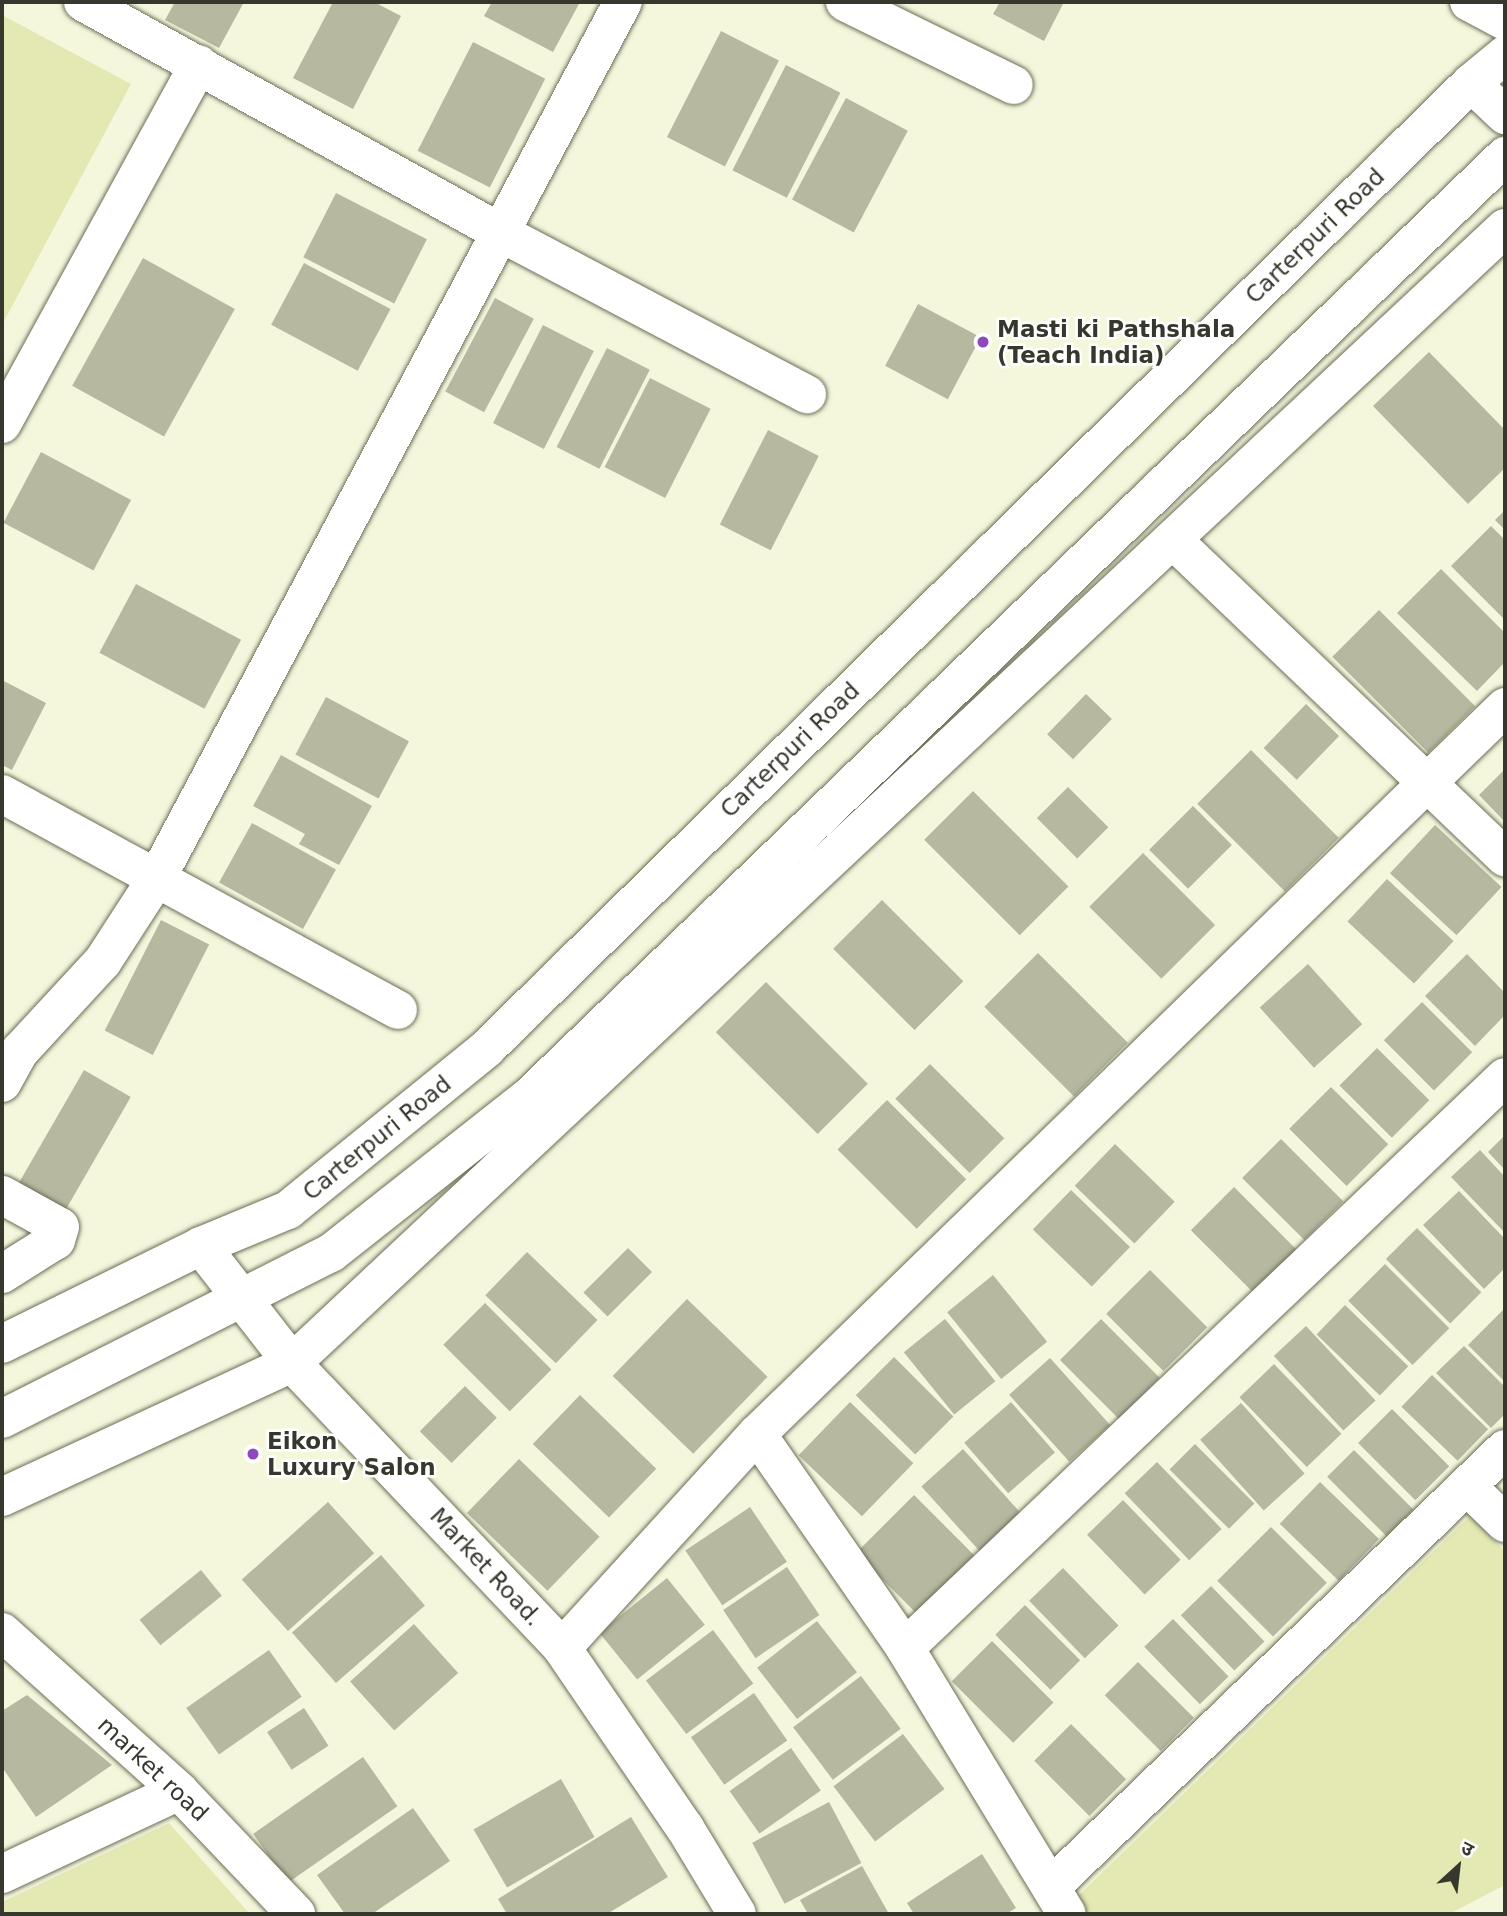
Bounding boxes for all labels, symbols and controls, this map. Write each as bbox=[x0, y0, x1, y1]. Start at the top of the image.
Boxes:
street label: Carterpuri Road bbox=[1240, 163, 1390, 309]
place label: Masti ki Pathshala (Teach India) bbox=[997, 315, 1235, 369]
marker: Masti ki Pathshala (Teach India) bbox=[975, 334, 991, 350]
street label: Carterpuri Road bbox=[715, 677, 865, 823]
street label: Carterpuri Road bbox=[297, 1070, 457, 1206]
place label: Eikon Luxury Salon bbox=[267, 1427, 436, 1481]
marker: Eikon Luxury Salon bbox=[245, 1446, 261, 1462]
street label: Market Road. bbox=[424, 1502, 548, 1632]
street label: market road bbox=[92, 1711, 214, 1827]
north arrow bbox=[1423, 1832, 1493, 1902]
text: उ bbox=[1458, 1836, 1477, 1861]

